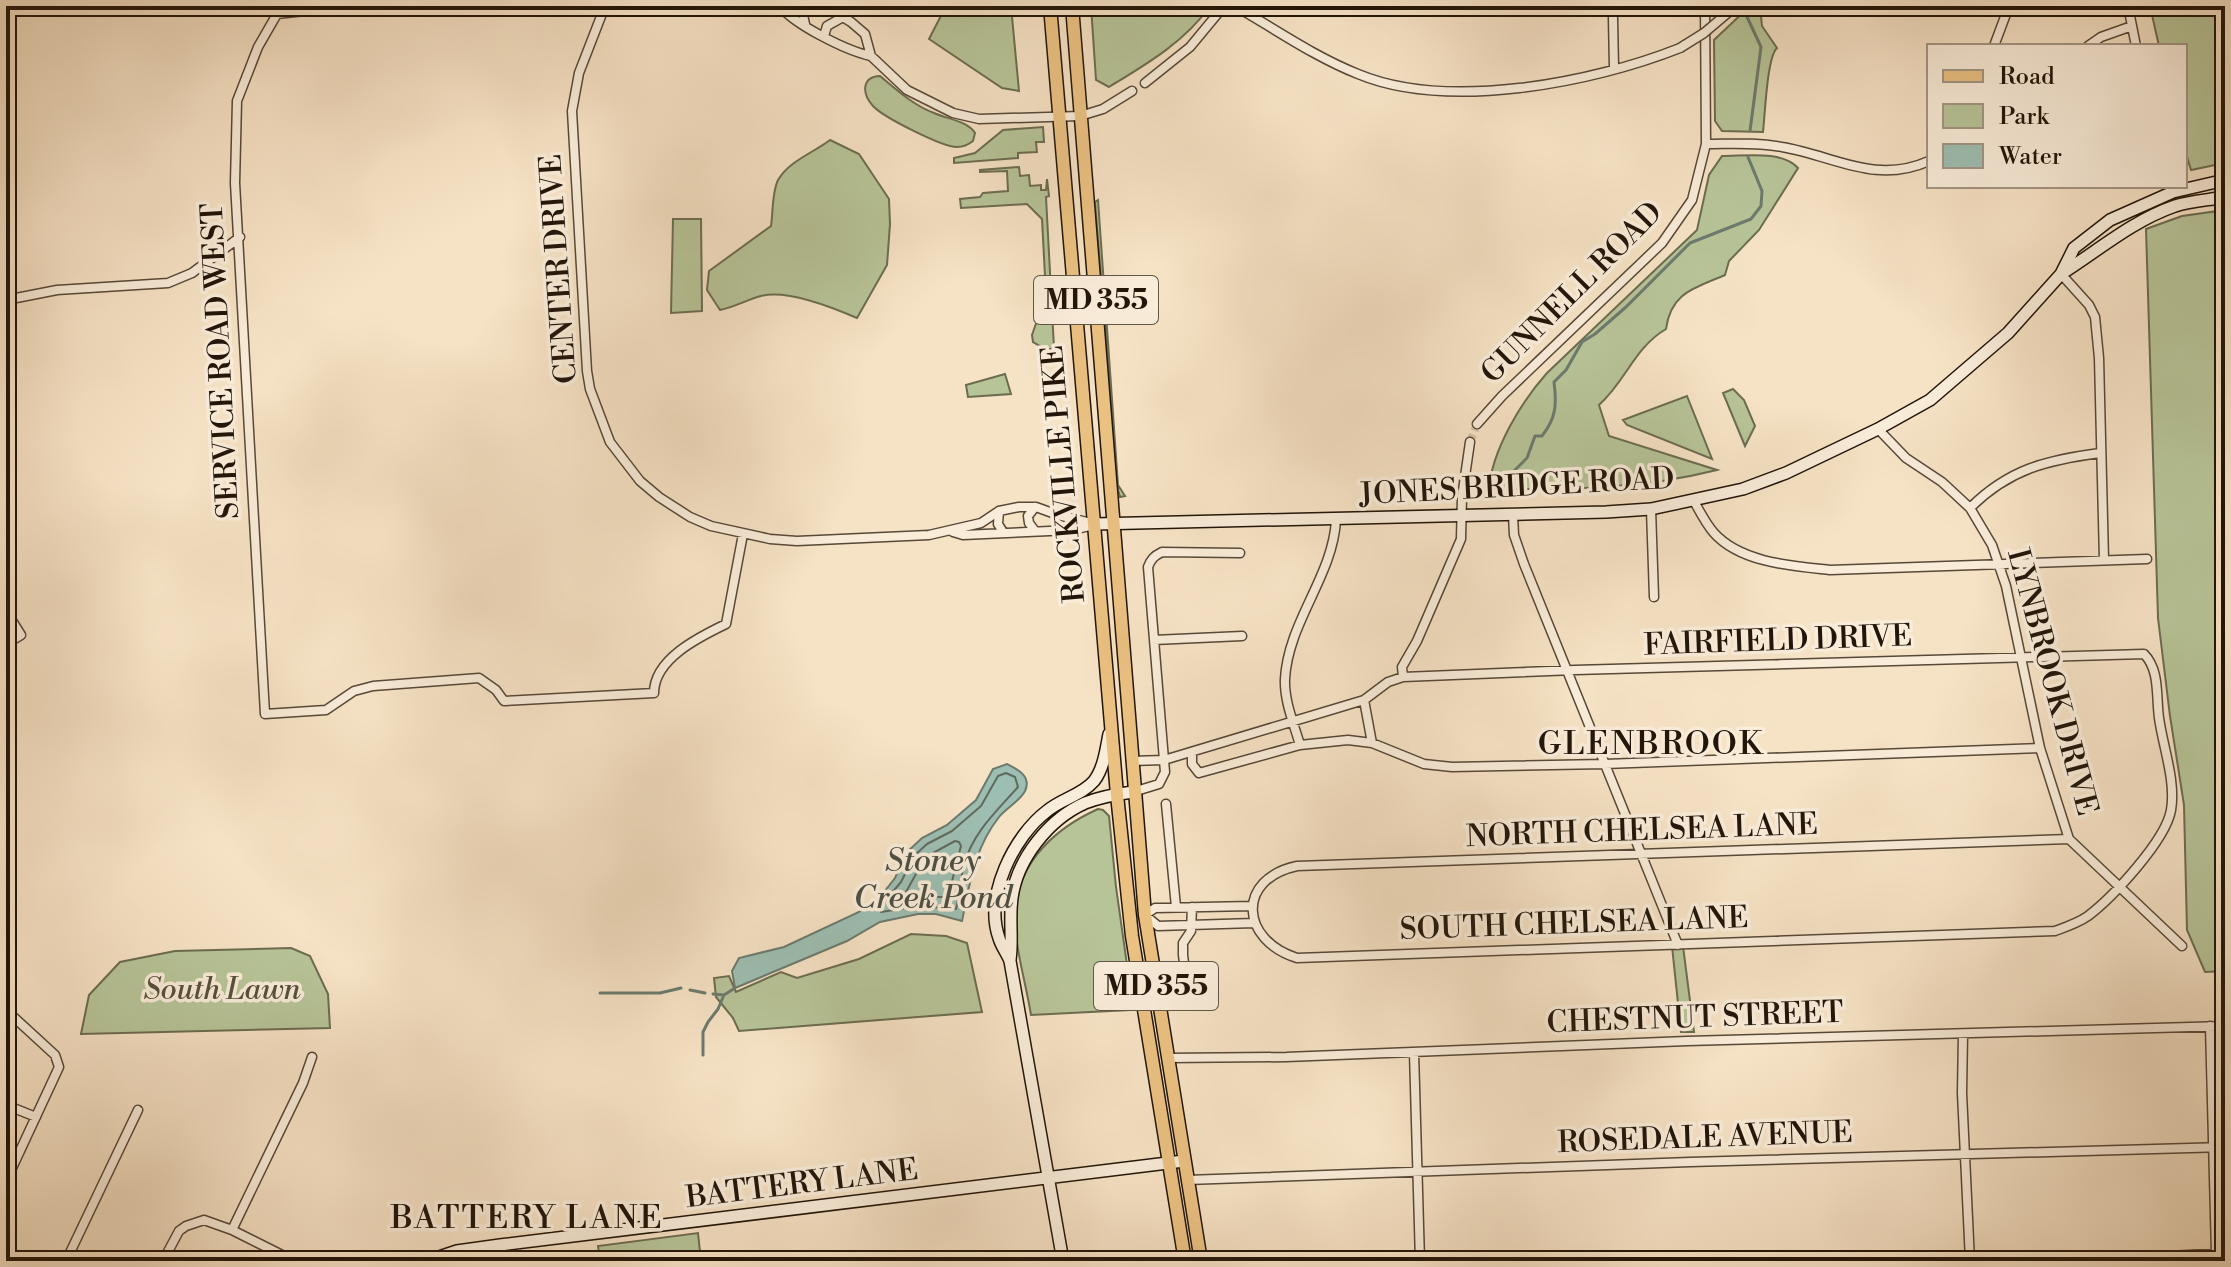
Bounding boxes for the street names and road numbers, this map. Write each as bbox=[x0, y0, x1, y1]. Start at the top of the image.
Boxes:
street label: CENTER DRIVE bbox=[532, 153, 586, 385]
street label: GUNNELL ROAD bbox=[1473, 194, 1671, 392]
street label: SERVICE ROAD WEST bbox=[194, 202, 248, 520]
road number: MD 355 bbox=[1034, 276, 1158, 324]
street label: ROCKVILLE PIKE bbox=[1034, 344, 1094, 604]
street label: JONES BRIDGE ROAD bbox=[1358, 460, 1675, 514]
street label: LYNBROOK DRIVE bbox=[1998, 544, 2106, 820]
street label: FAIRFIELD DRIVE bbox=[1643, 617, 1913, 665]
street label: NORTH CHELSEA LANE bbox=[1465, 806, 1819, 856]
street label: SOUTH CHELSEA LANE bbox=[1399, 899, 1749, 949]
road number: MD 355 bbox=[1094, 962, 1218, 1010]
street label: CHESTNUT STREET bbox=[1546, 994, 1844, 1042]
street label: ROSEDALE AVENUE bbox=[1557, 1114, 1853, 1162]
street label: BATTERY LANE bbox=[683, 1151, 920, 1217]

